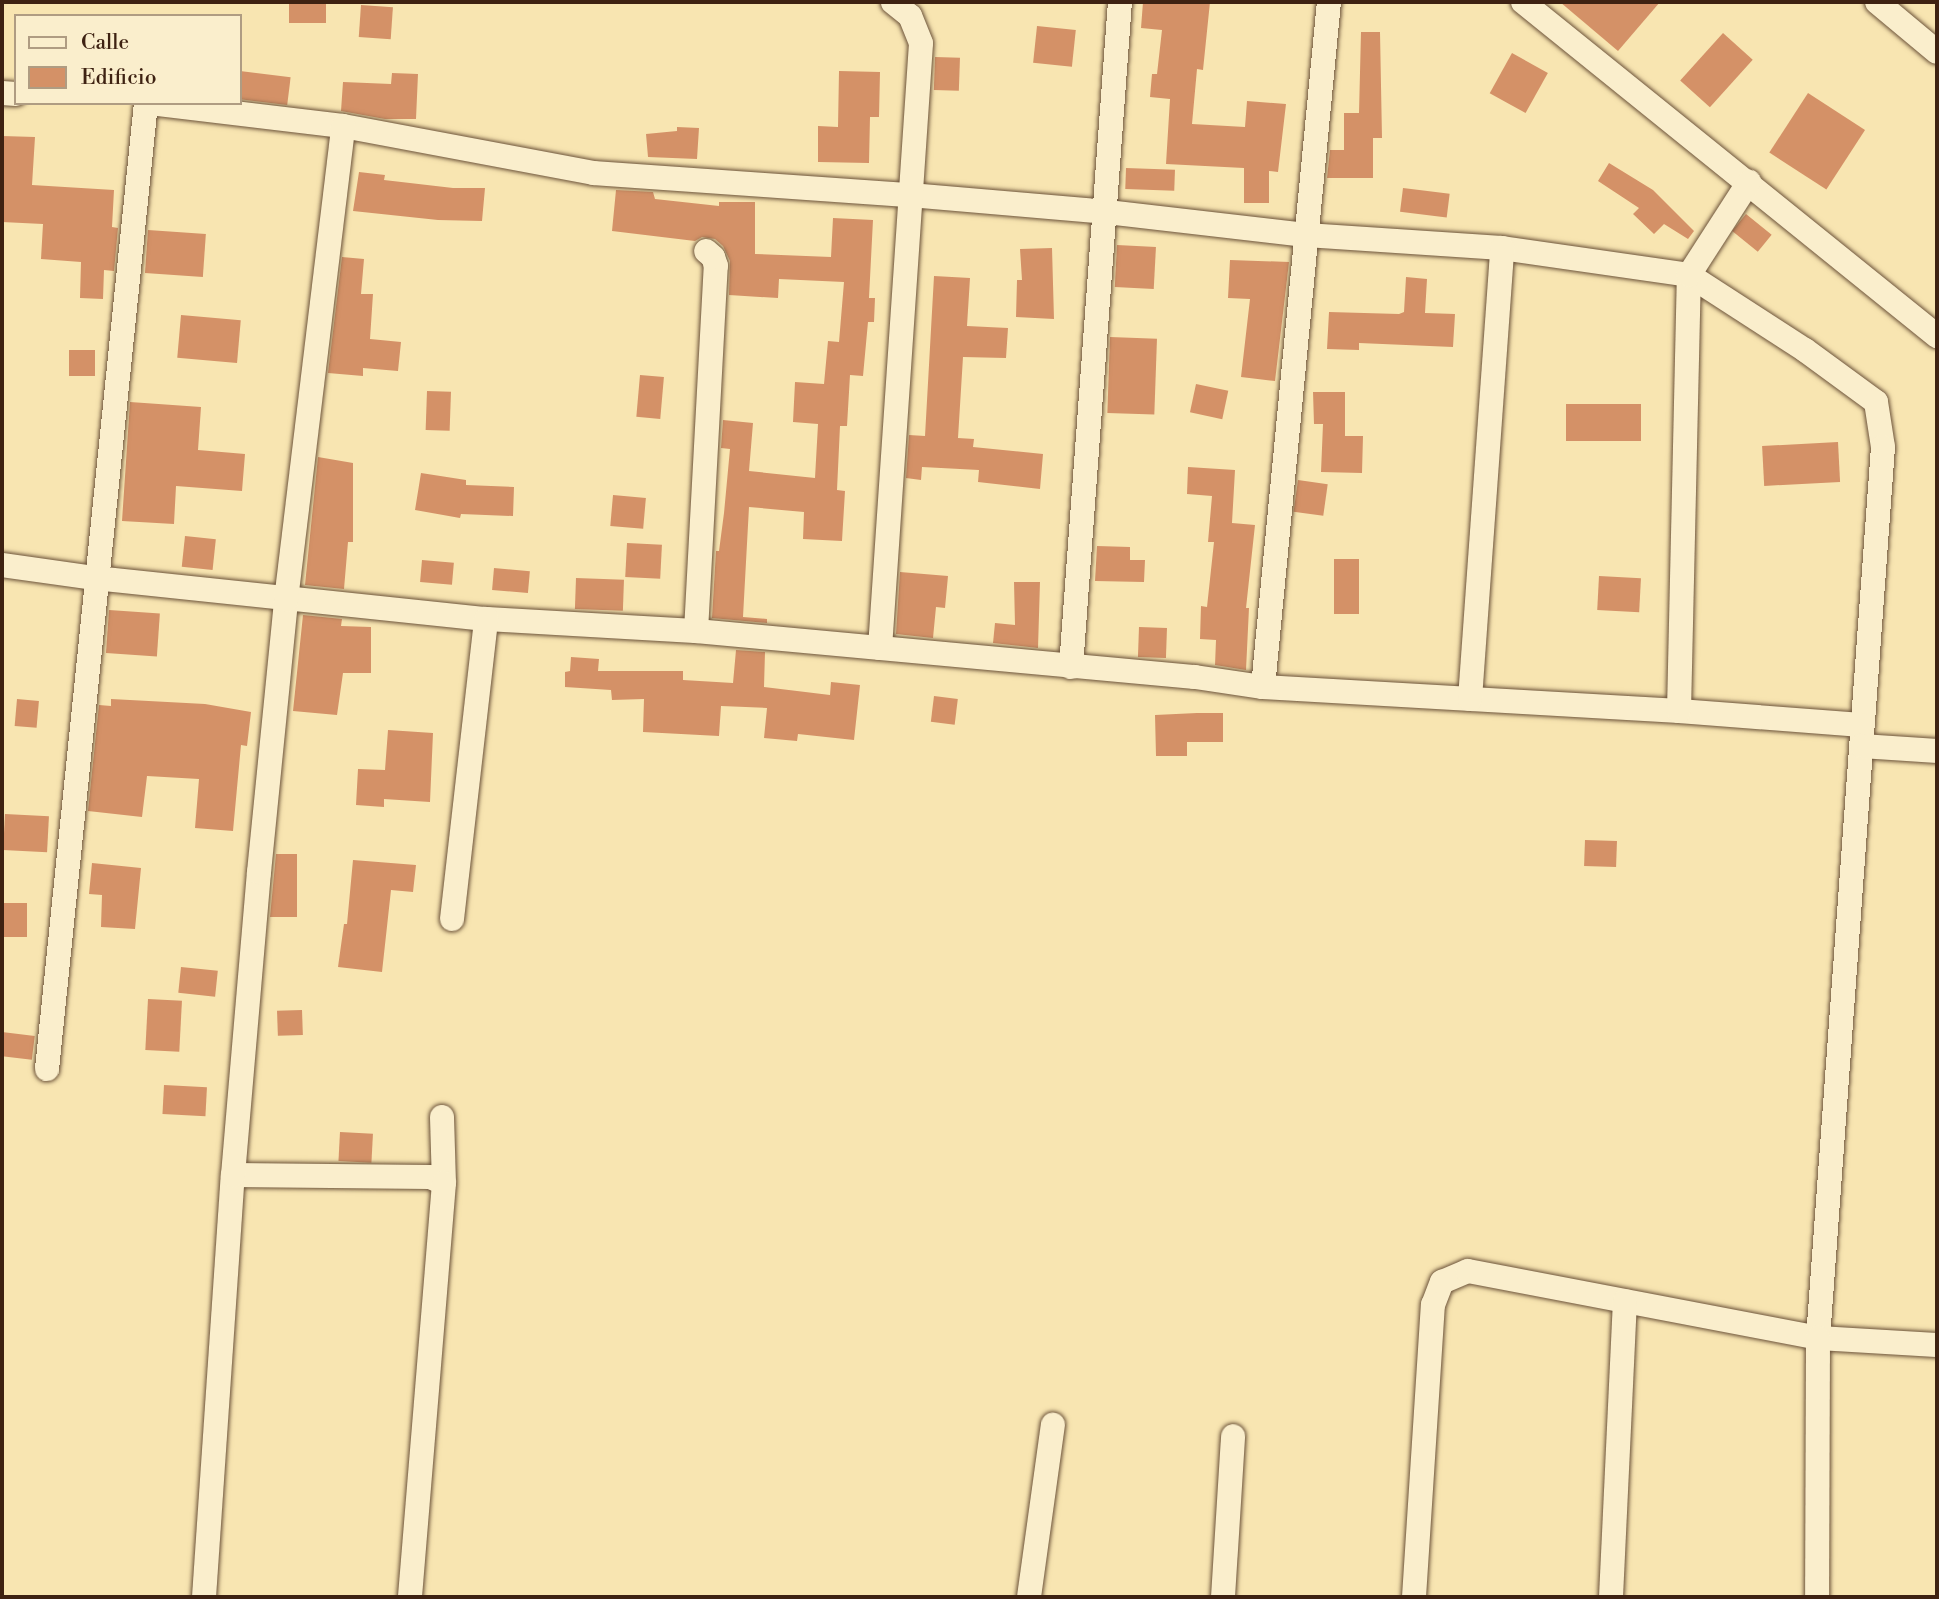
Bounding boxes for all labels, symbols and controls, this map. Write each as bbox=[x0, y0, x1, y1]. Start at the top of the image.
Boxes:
legend bbox=[14, 14, 242, 105]
text: Calle bbox=[81, 30, 129, 56]
text: Edificio bbox=[81, 65, 157, 91]

